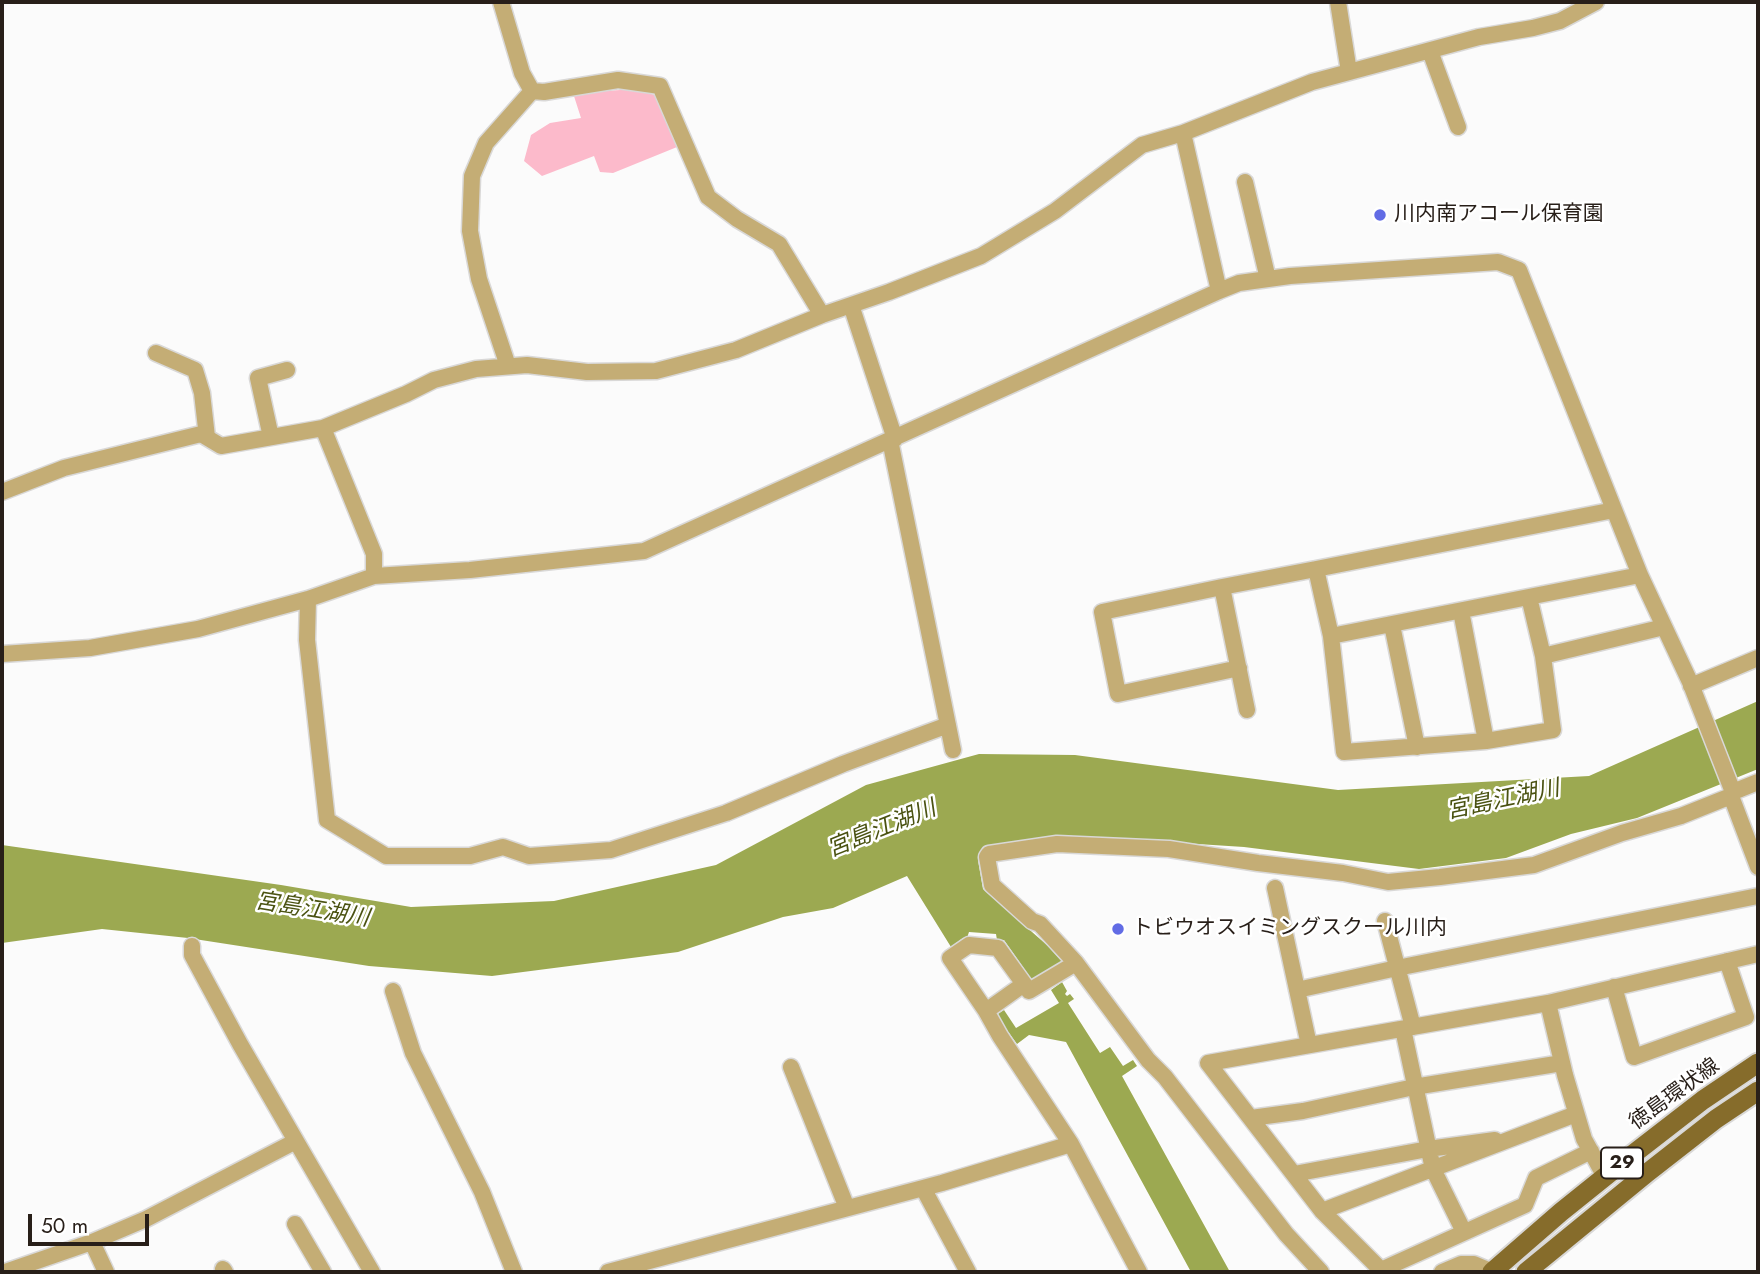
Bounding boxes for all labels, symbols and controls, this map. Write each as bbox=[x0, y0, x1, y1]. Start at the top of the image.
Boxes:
place label: 川内南アコール保育園 bbox=[1394, 202, 1604, 228]
marker: 川内南アコール保育園 bbox=[1372, 207, 1388, 223]
water label: 宮島江湖川 bbox=[1444, 776, 1562, 826]
water label: 宮島江湖川 bbox=[824, 796, 940, 864]
water label: 宮島江湖川 bbox=[253, 888, 371, 934]
place label: トビウオスイミングスクール川内 bbox=[1132, 916, 1447, 942]
marker: トビウオスイミングスクール川内 bbox=[1110, 921, 1126, 937]
street label: 徳島環状線 bbox=[1625, 1054, 1725, 1136]
road number: 29 bbox=[1601, 1148, 1643, 1178]
scale bar bbox=[32, 1200, 152, 1244]
text: 50 m bbox=[41, 1211, 88, 1241]

